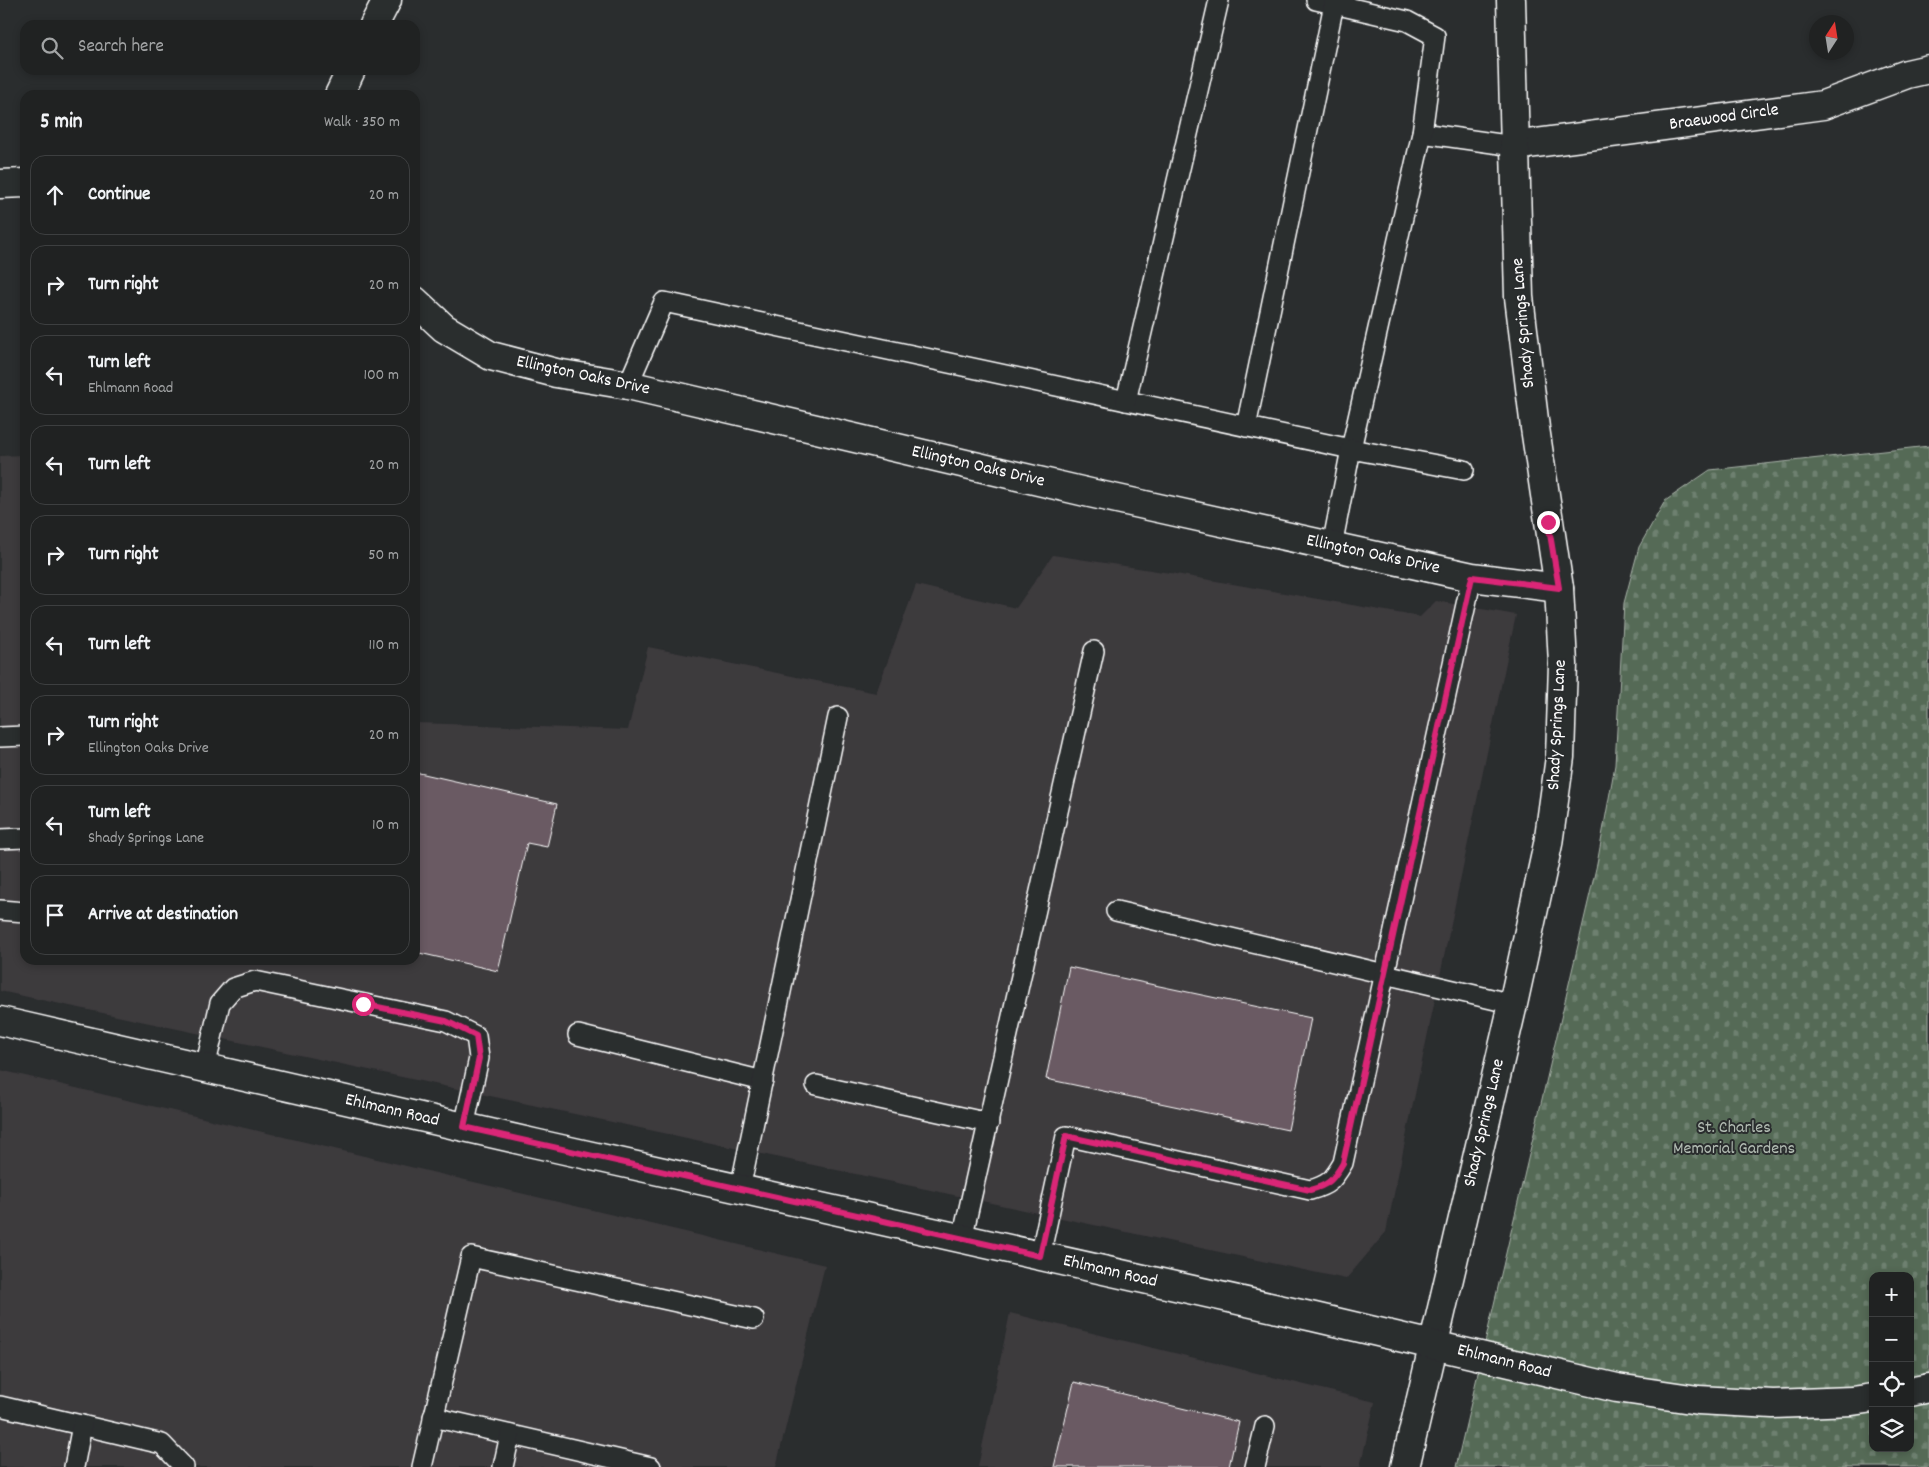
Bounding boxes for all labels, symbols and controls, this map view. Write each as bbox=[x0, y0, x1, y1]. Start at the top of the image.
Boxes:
north arrow bbox=[1809, 15, 1854, 60]
search box bbox=[20, 20, 420, 75]
icon: search bbox=[38, 34, 66, 62]
text: Search here bbox=[78, 34, 164, 61]
street label: Braewood Circle bbox=[1668, 98, 1780, 138]
text: 5 min bbox=[40, 108, 83, 138]
text: Walk · 350 m bbox=[324, 111, 400, 134]
icon: ahead bbox=[41, 181, 69, 209]
text: Continue bbox=[88, 182, 150, 209]
text: 20 m bbox=[369, 184, 399, 207]
street label: Shady Springs Lane bbox=[1506, 257, 1542, 389]
icon: right bbox=[41, 271, 69, 299]
text: Turn right bbox=[88, 272, 159, 299]
text: 20 m bbox=[369, 274, 399, 297]
text: Turn left bbox=[88, 350, 151, 377]
street label: Ellington Oaks Drive bbox=[514, 350, 652, 402]
icon: left bbox=[41, 361, 69, 389]
text: 100 m bbox=[363, 364, 399, 387]
text: Ehlmann Road bbox=[88, 377, 173, 400]
street label: Ellington Oaks Drive bbox=[909, 440, 1047, 494]
icon: left bbox=[41, 451, 69, 479]
text: Turn left bbox=[88, 452, 151, 479]
text: 20 m bbox=[369, 454, 399, 477]
route end bbox=[1537, 511, 1560, 534]
street label: Ellington Oaks Drive bbox=[1304, 529, 1442, 581]
icon: right bbox=[41, 541, 69, 569]
text: Turn right bbox=[88, 542, 159, 569]
text: 50 m bbox=[368, 544, 399, 567]
icon: left bbox=[41, 631, 69, 659]
text: Turn left bbox=[88, 632, 151, 659]
text: 110 m bbox=[369, 634, 399, 657]
street label: Shady Springs Lane bbox=[1542, 659, 1574, 791]
text: Turn right bbox=[88, 710, 159, 737]
icon: right bbox=[41, 721, 69, 749]
text: 20 m bbox=[369, 724, 399, 747]
text: Ellington Oaks Drive bbox=[88, 737, 209, 760]
text: Turn left bbox=[88, 800, 151, 827]
icon: left bbox=[41, 811, 69, 839]
text: 10 m bbox=[372, 814, 399, 837]
text: Shady Springs Lane bbox=[88, 827, 204, 850]
icon: arrive bbox=[41, 901, 69, 929]
text: Arrive at destination bbox=[88, 902, 238, 929]
route start bbox=[352, 993, 375, 1016]
street label: Shady Springs Lane bbox=[1458, 1056, 1512, 1189]
street label: Ehlmann Road bbox=[342, 1088, 442, 1134]
park label: St. Charles Memorial Gardens bbox=[1673, 1116, 1795, 1162]
street label: Ehlmann Road bbox=[1060, 1249, 1160, 1295]
map controls bbox=[1869, 1272, 1914, 1452]
button: + bbox=[1869, 1272, 1914, 1317]
button: − bbox=[1869, 1317, 1914, 1362]
street label: Ehlmann Road bbox=[1454, 1338, 1554, 1386]
button: locate bbox=[1869, 1362, 1914, 1407]
button: layers bbox=[1869, 1407, 1914, 1452]

